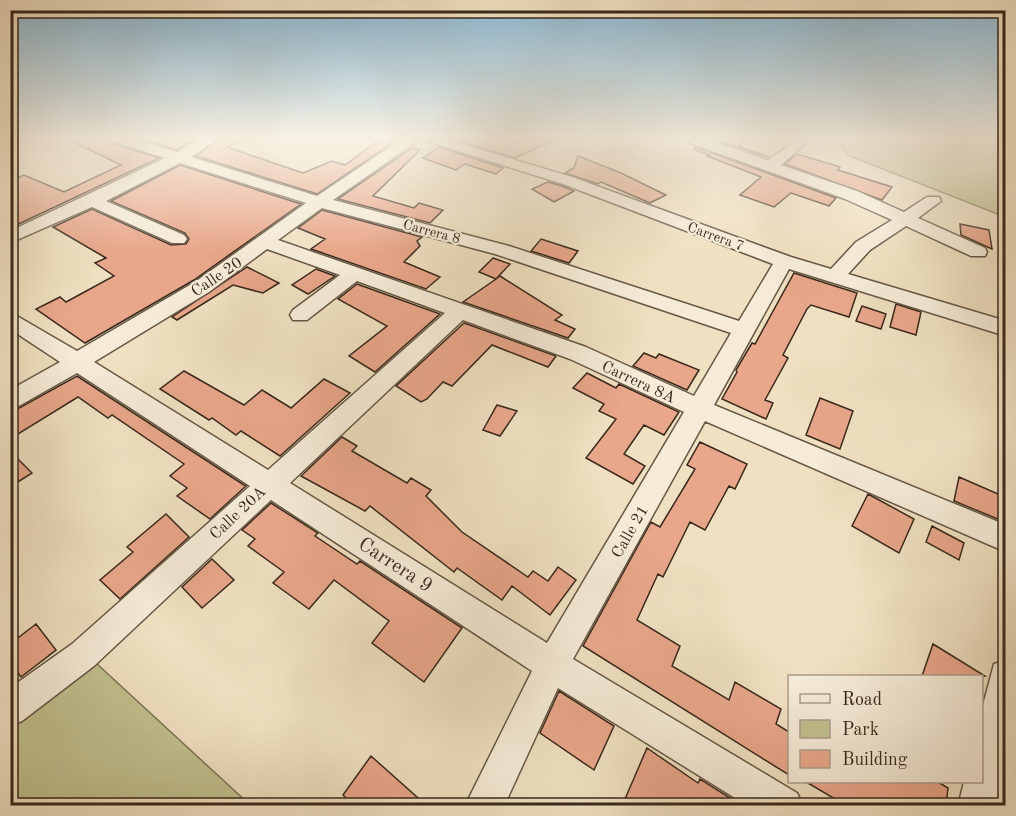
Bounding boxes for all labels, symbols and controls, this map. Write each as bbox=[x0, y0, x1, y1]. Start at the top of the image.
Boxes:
street label: Carrera 8 bbox=[401, 218, 462, 246]
street label: Carrera 7 bbox=[686, 220, 746, 254]
street label: Calle 20 bbox=[189, 255, 245, 300]
street label: Carrera 8A bbox=[599, 359, 678, 407]
street label: Calle 20A bbox=[207, 484, 269, 543]
street label: Calle 21 bbox=[609, 503, 652, 561]
street label: Carrera 9 bbox=[354, 534, 436, 597]
legend bbox=[788, 675, 983, 783]
text: Road bbox=[842, 691, 882, 709]
text: Park bbox=[842, 721, 879, 739]
text: Building bbox=[842, 751, 908, 769]

